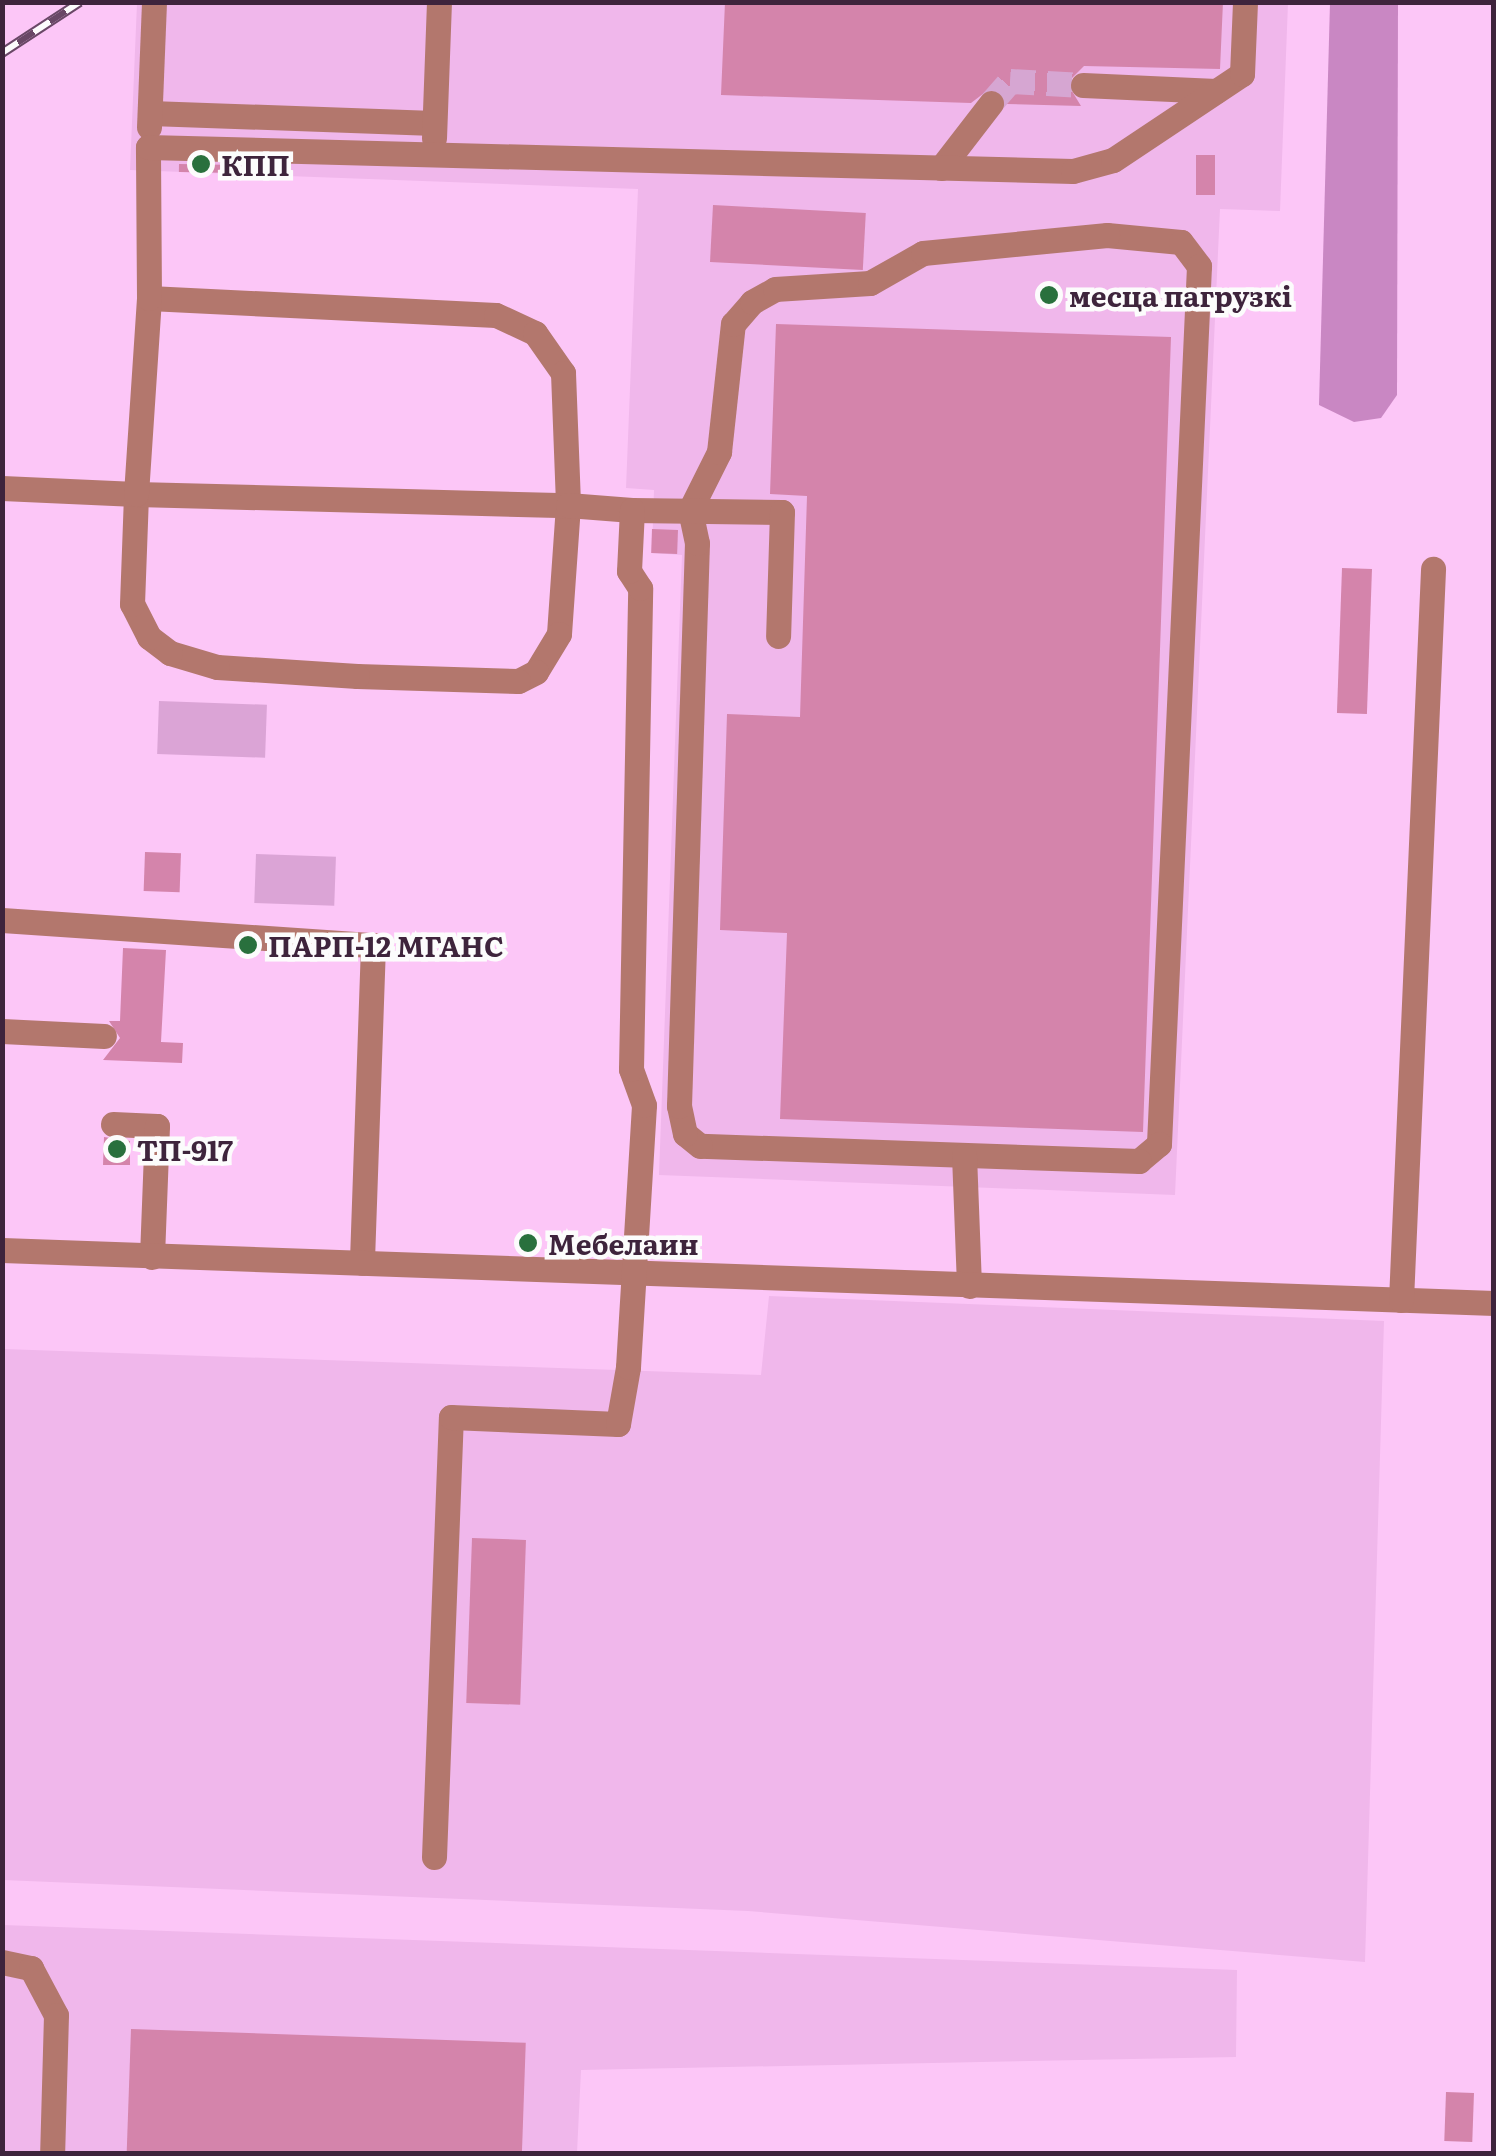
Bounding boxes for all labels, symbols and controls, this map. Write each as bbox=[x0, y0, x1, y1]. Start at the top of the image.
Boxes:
place label: КПП bbox=[221, 147, 290, 181]
marker: КПП bbox=[190, 153, 212, 175]
place label: месца пагрузкі bbox=[1069, 278, 1292, 312]
marker: месца пагрузкі bbox=[1038, 284, 1060, 306]
place label: ПАРП-12 МГАНС bbox=[268, 928, 504, 962]
marker: ПАРП-12 МГАНС bbox=[237, 934, 259, 956]
place label: ТП-917 bbox=[137, 1132, 233, 1166]
marker: ТП-917 bbox=[106, 1138, 128, 1160]
place label: Мебелаин bbox=[548, 1226, 699, 1260]
marker: Мебелаин bbox=[517, 1232, 539, 1254]

